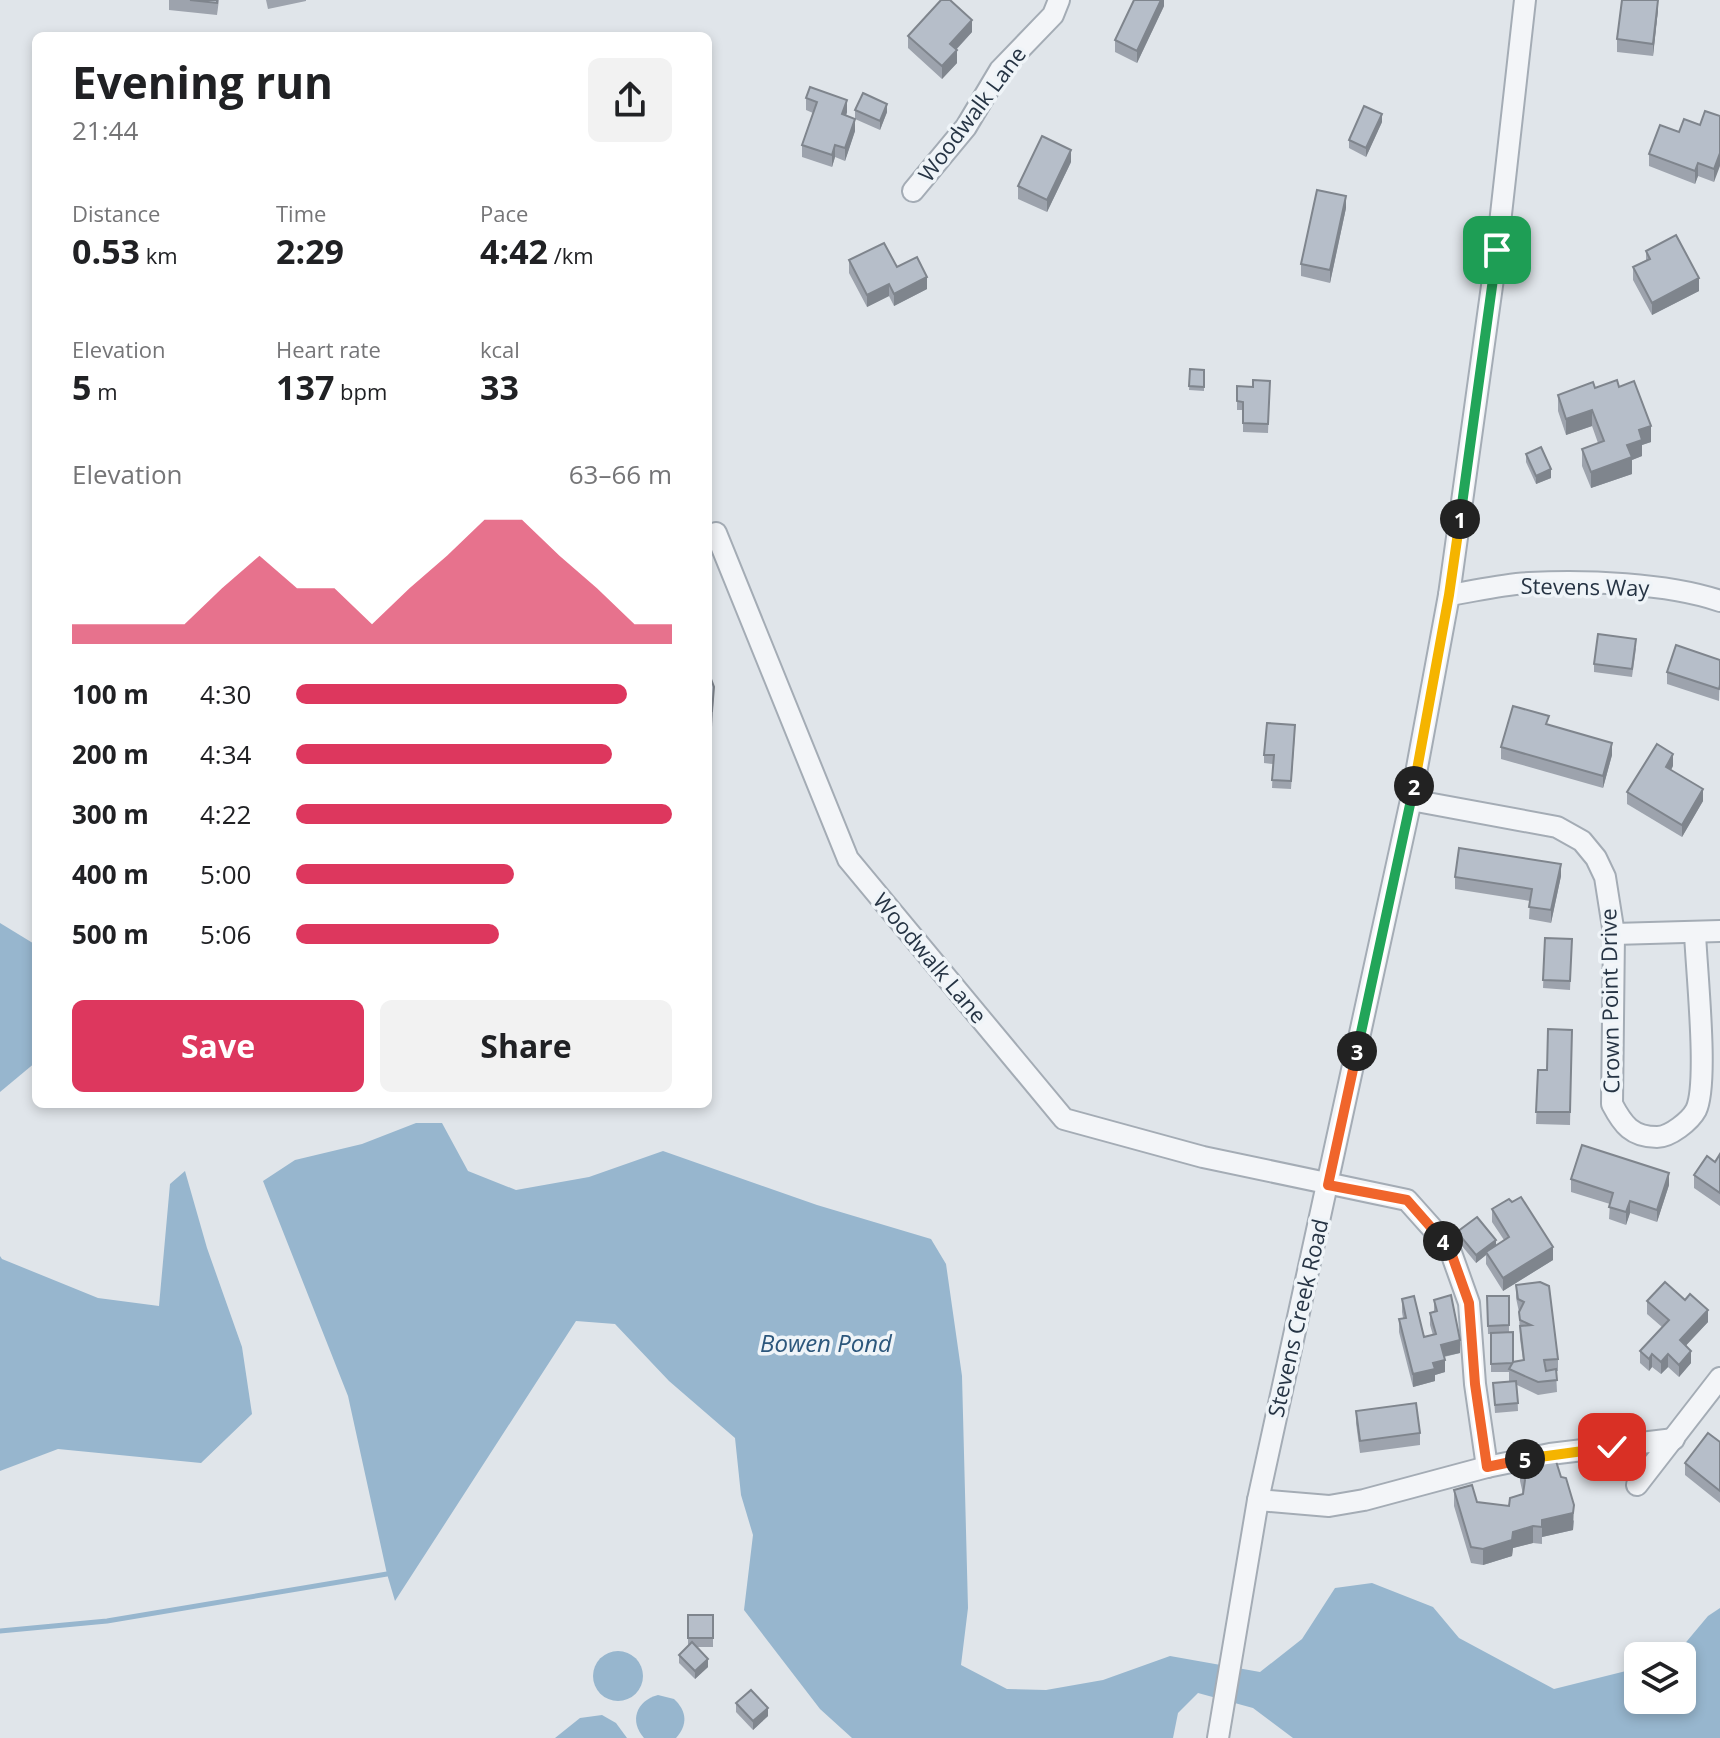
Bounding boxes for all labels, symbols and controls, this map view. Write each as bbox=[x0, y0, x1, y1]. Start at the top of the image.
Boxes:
street label: Woodwalk Lane bbox=[911, 40, 1032, 187]
text: Evening run bbox=[72, 52, 333, 112]
button: share bbox=[588, 58, 672, 142]
text: 21:44 bbox=[72, 112, 138, 148]
text: Distance bbox=[72, 198, 160, 228]
text: Time bbox=[276, 198, 326, 228]
text: Pace bbox=[480, 198, 528, 228]
pin bbox=[1463, 216, 1531, 284]
text: 0.53 bbox=[72, 228, 140, 274]
text: 2:29 bbox=[276, 228, 344, 274]
text: 4:42 bbox=[480, 228, 548, 274]
icon: arrive bbox=[1475, 228, 1519, 272]
text: km bbox=[140, 240, 178, 270]
text: /km bbox=[548, 240, 594, 270]
text: Elevation bbox=[72, 334, 165, 364]
text: Heart rate bbox=[276, 334, 381, 364]
text: kcal bbox=[480, 334, 520, 364]
text: 5 bbox=[72, 364, 91, 410]
text: 137 bbox=[276, 364, 334, 410]
text: 33 bbox=[480, 364, 519, 410]
text: m bbox=[91, 376, 118, 406]
text: bpm bbox=[334, 376, 387, 406]
text: Elevation bbox=[72, 456, 182, 492]
text: 63–66 m bbox=[569, 456, 672, 492]
pin: 1 bbox=[1440, 499, 1480, 539]
text: 1 bbox=[1454, 504, 1466, 534]
street label: Stevens Way bbox=[1520, 570, 1651, 602]
text: 100 m bbox=[72, 676, 149, 712]
text: 4:30 bbox=[200, 676, 251, 712]
text: 200 m bbox=[72, 736, 149, 772]
text: 4:34 bbox=[200, 736, 251, 772]
pin: 2 bbox=[1394, 766, 1434, 806]
text: 2 bbox=[1408, 771, 1420, 801]
text: 300 m bbox=[72, 796, 149, 832]
text: 4:22 bbox=[200, 796, 251, 832]
text: 400 m bbox=[72, 856, 149, 892]
text: 5:00 bbox=[200, 856, 251, 892]
street label: Woodwalk Lane bbox=[867, 886, 994, 1029]
street label: Crown Point Drive bbox=[1592, 908, 1626, 1094]
text: 500 m bbox=[72, 916, 149, 952]
text: 5:06 bbox=[200, 916, 251, 952]
button: Save bbox=[72, 1000, 364, 1092]
button: Share bbox=[380, 1000, 672, 1092]
pin: 3 bbox=[1337, 1031, 1377, 1071]
text: 3 bbox=[1351, 1036, 1363, 1066]
street label: Stevens Creek Road bbox=[1260, 1216, 1334, 1420]
pin: 4 bbox=[1423, 1221, 1463, 1261]
text: 4 bbox=[1437, 1226, 1449, 1256]
water label: Bowen Pond bbox=[760, 1326, 893, 1359]
pin bbox=[1578, 1413, 1646, 1481]
icon: check bbox=[1590, 1425, 1634, 1469]
pin: 5 bbox=[1505, 1439, 1545, 1479]
text: 5 bbox=[1519, 1444, 1531, 1474]
map controls bbox=[1624, 1642, 1696, 1714]
button: layers bbox=[1624, 1642, 1696, 1714]

